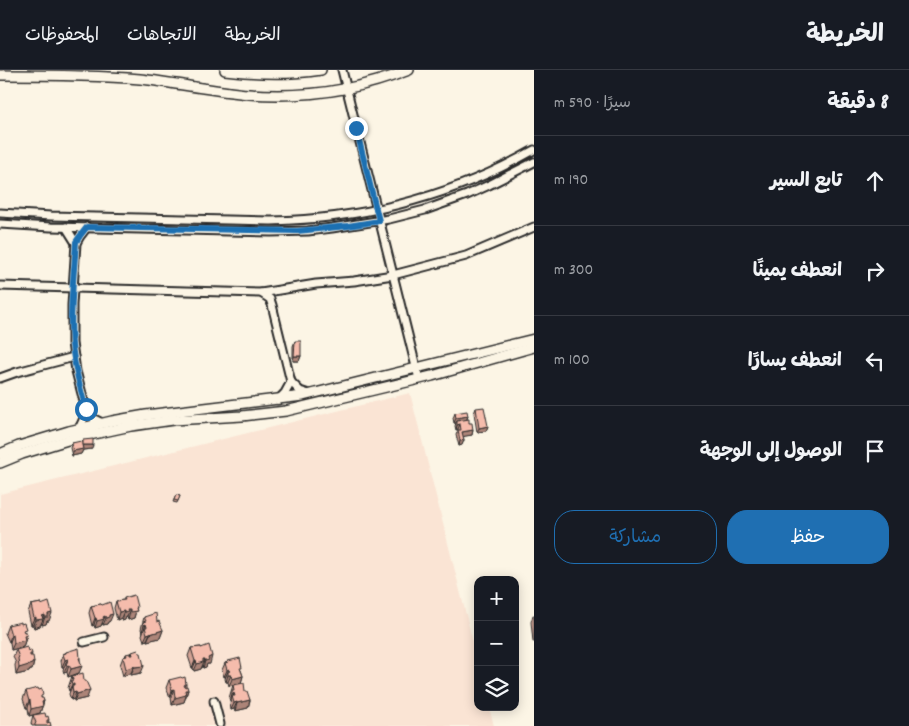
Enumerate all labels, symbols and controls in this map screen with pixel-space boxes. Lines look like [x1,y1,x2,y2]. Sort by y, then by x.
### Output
text: الخريطة [806,19,884,53]
text: المحفوظات [25,24,99,49]
text: الاتجاهات [127,24,197,49]
text: الخريطة [225,24,281,49]
text: 8 دقيقة [827,89,889,119]
text: سيرًا · 590 m [554,92,631,115]
route end [345,117,368,140]
icon: ahead [861,167,889,195]
text: 190 m [554,169,588,192]
text: تابع السير [770,169,842,196]
icon: right [861,257,889,285]
text: 300 m [554,259,593,282]
text: انعطف يمينًا [753,259,842,286]
icon: left [861,347,889,375]
text: 100 m [554,349,590,372]
text: انعطف يسارًا [748,349,842,376]
route start [75,398,98,421]
icon: arrive [861,437,889,465]
text: الوصول إلى الوجهة [700,439,842,466]
button: مشاركة [554,510,717,564]
button: حفظ [727,510,889,564]
map controls [474,576,519,711]
button: + [474,576,519,621]
button: − [474,621,519,666]
button: layers [474,666,519,711]

